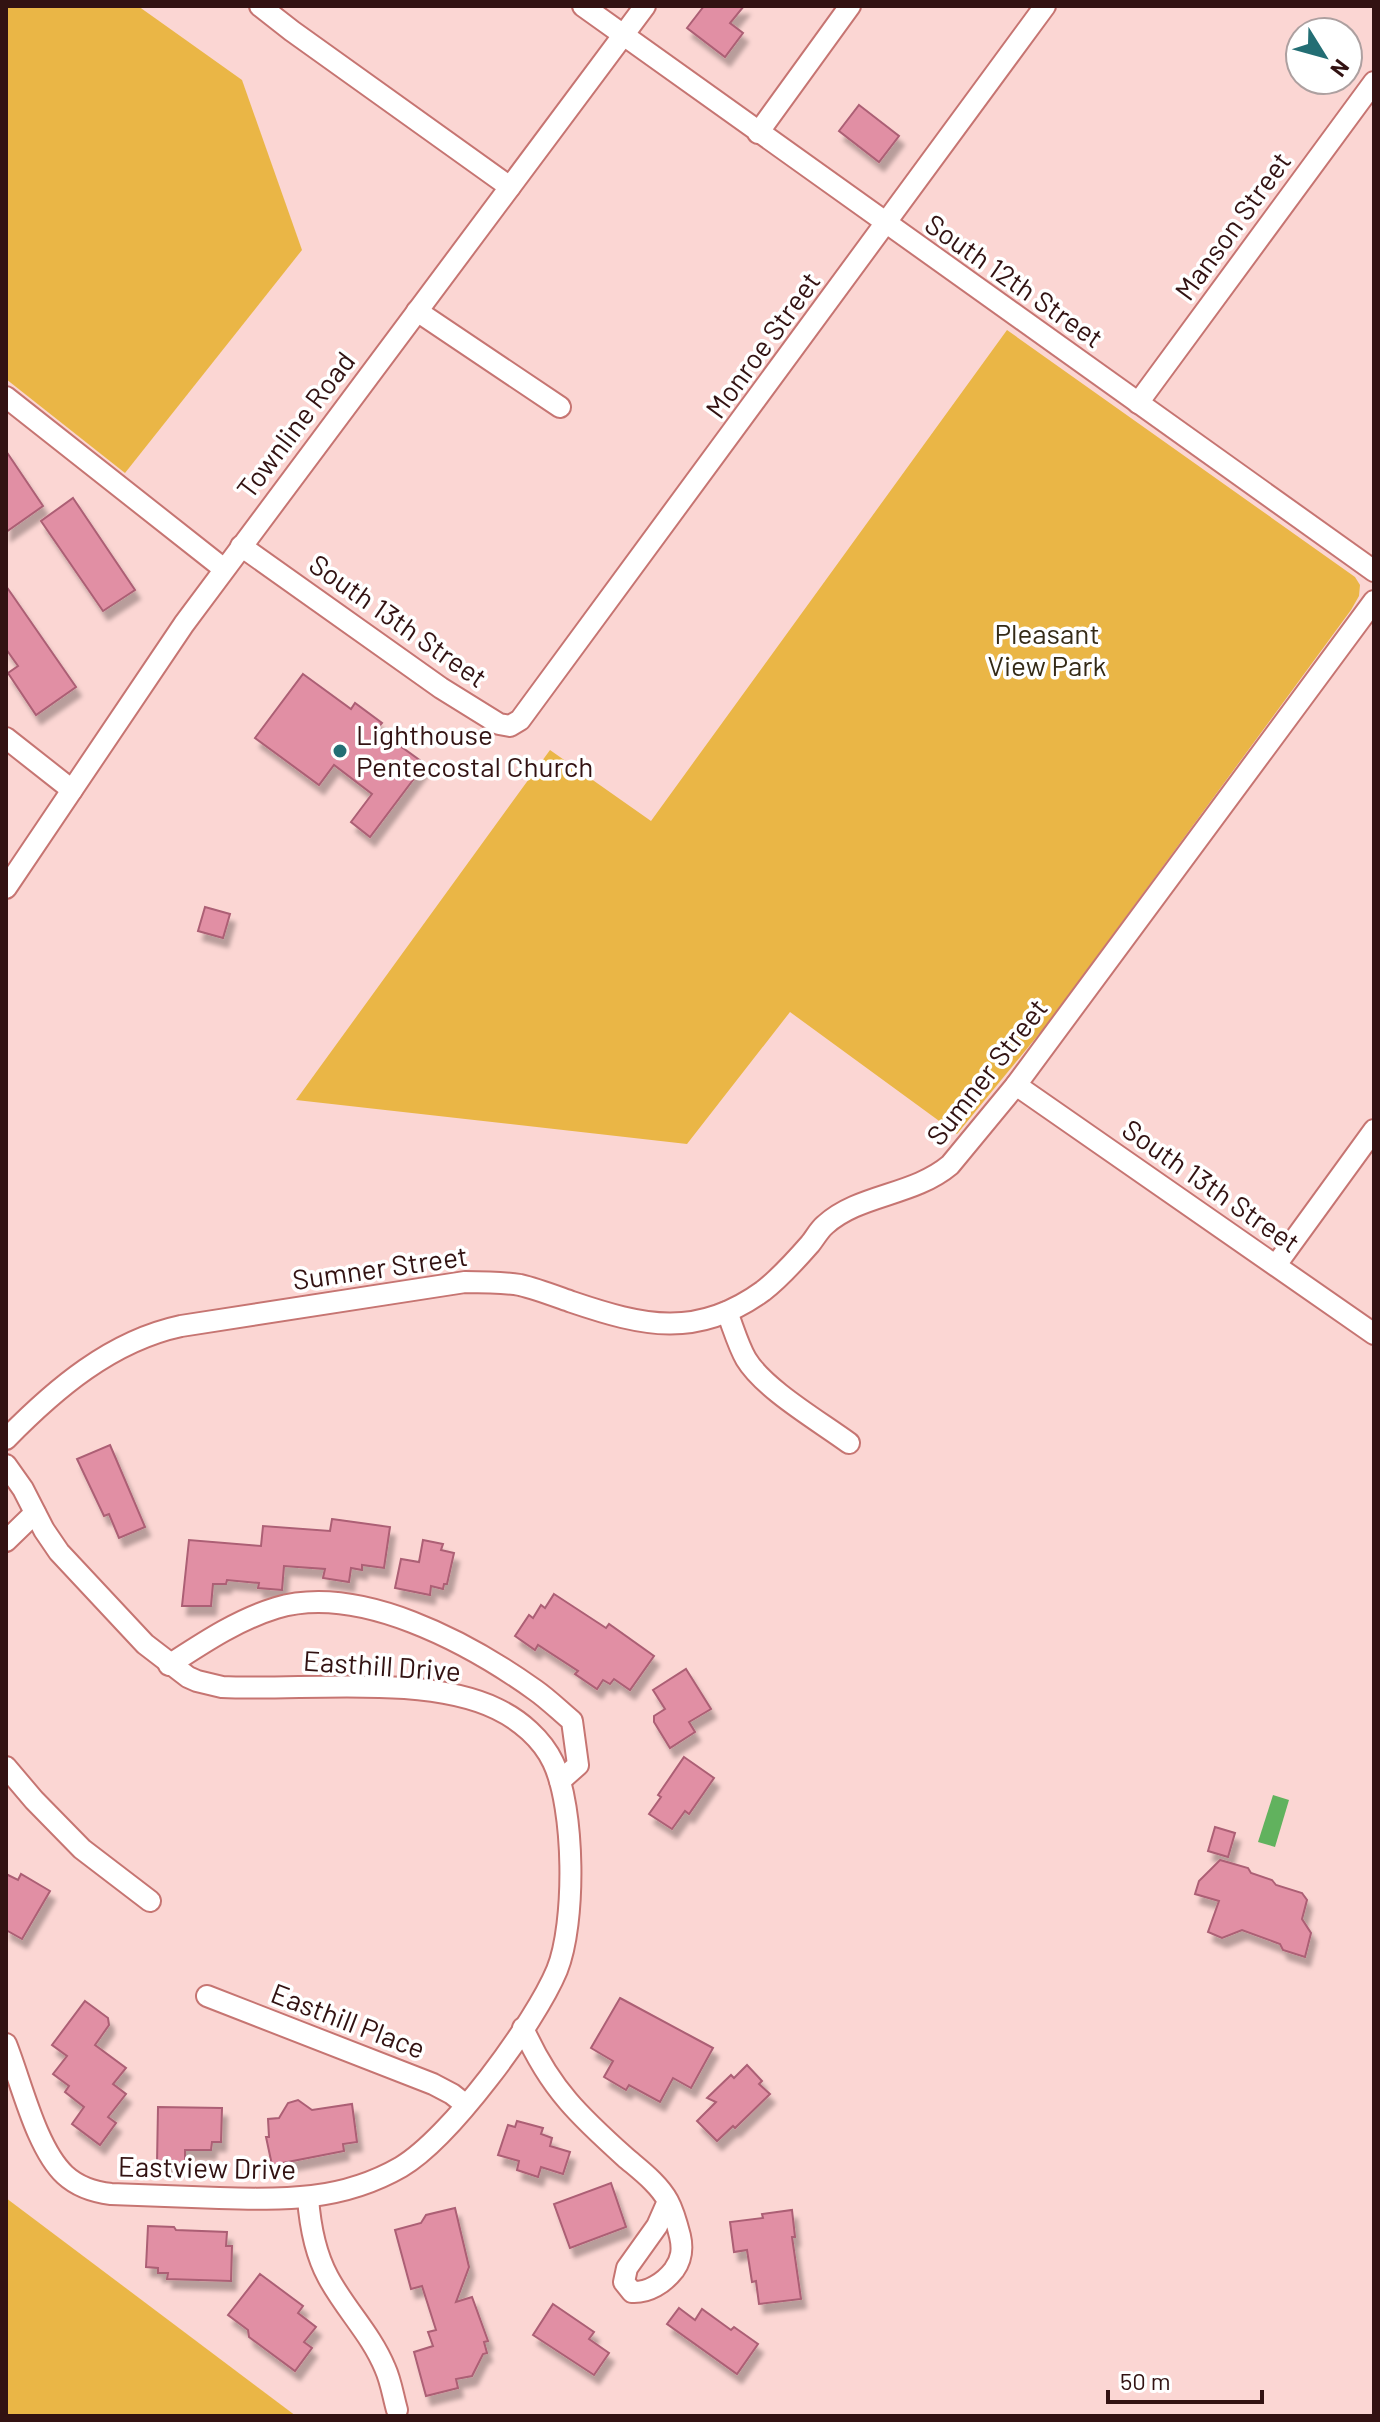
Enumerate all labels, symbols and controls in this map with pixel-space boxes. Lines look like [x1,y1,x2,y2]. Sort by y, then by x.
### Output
north arrow [1284,16,1364,96]
text: N [1326,55,1356,82]
street label: Manson Street [1167,145,1297,306]
street label: South 12th Street [919,206,1110,354]
street label: Monroe Street [698,265,827,424]
street label: Townline Road [229,344,361,504]
street label: South 13th Street [303,546,494,694]
park label: Pleasant View Park [987,616,1107,682]
place label: Lighthouse Pentecostal Church [356,717,593,783]
marker: Lighthouse Pentecostal Church [331,742,349,760]
street label: Sumner Street [918,991,1054,1151]
street label: South 13th Street [1116,1111,1307,1259]
street label: Sumner Street [290,1238,470,1296]
street label: Easthill Drive [302,1643,462,1687]
street label: Easthill Place [266,1975,430,2065]
street label: Eastview Drive [118,2148,296,2186]
scale bar [1108,2354,1262,2404]
text: 50 m [1120,2366,1171,2395]

